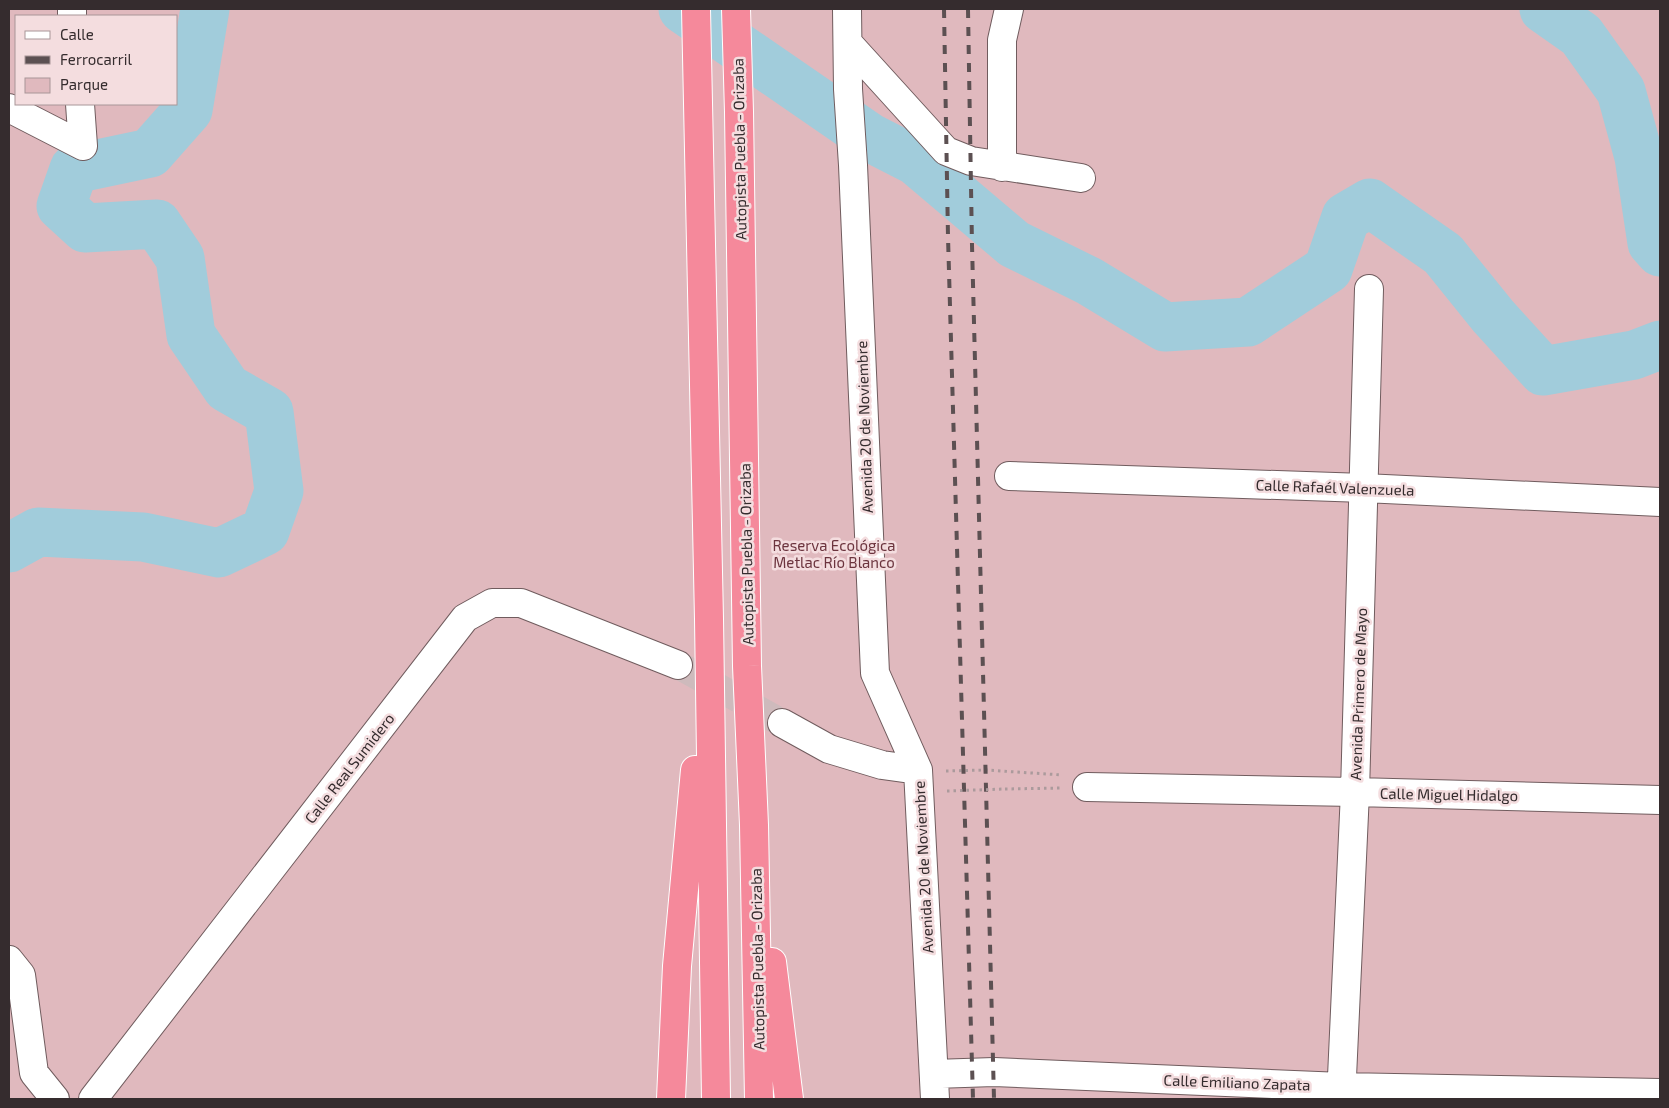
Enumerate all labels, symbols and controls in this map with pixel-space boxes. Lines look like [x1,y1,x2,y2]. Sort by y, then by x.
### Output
legend [15,15,178,105]
text: Calle [60,25,94,43]
text: Ferrocarril [60,50,133,68]
street label: Autopista Puebla - Orizaba [728,58,750,240]
text: Parque [60,75,108,93]
street label: Avenida 20 de Noviembre [852,340,876,514]
street label: Autopista Puebla - Orizaba [735,463,757,645]
street label: Calle Rafaél Valenzuela [1255,475,1415,499]
park label: Reserva Ecológica Metlac Río Blanco [772,536,896,571]
street label: Avenida Primero de Mayo [1346,607,1370,781]
street label: Calle Real Sumidero [300,709,398,827]
street label: Avenida 20 de Noviembre [909,780,937,954]
street label: Calle Miguel Hidalgo [1380,784,1518,804]
street label: Autopista Puebla - Orizaba [746,868,768,1050]
street label: Calle Emiliano Zapata [1163,1070,1311,1094]

